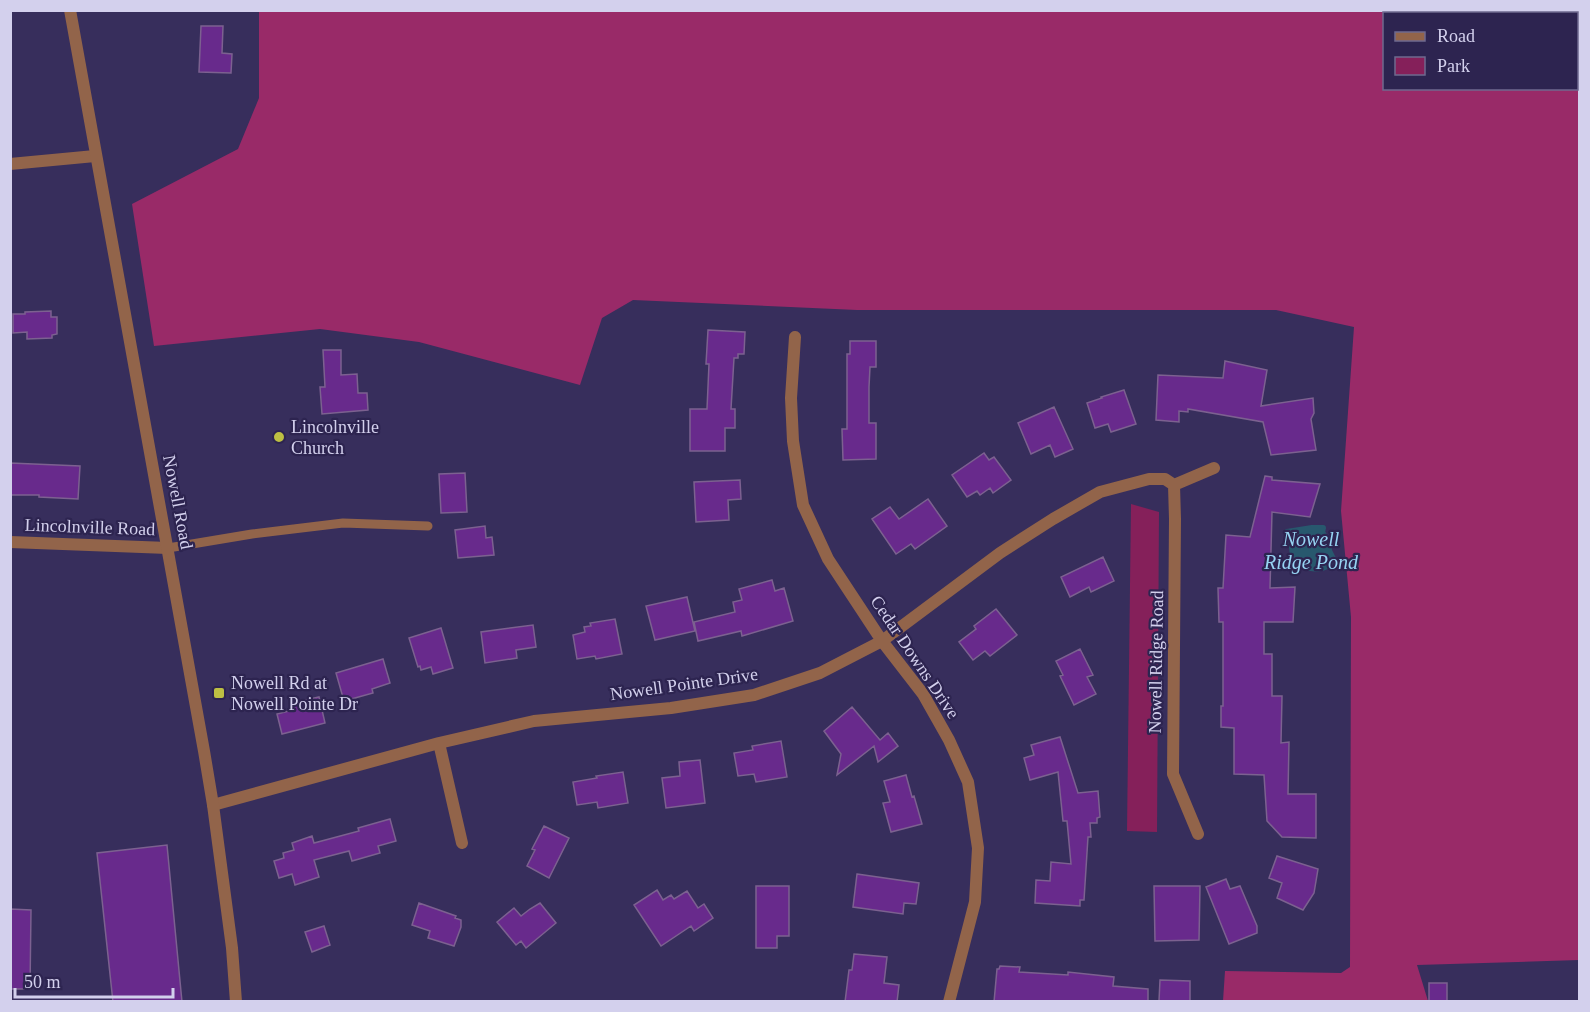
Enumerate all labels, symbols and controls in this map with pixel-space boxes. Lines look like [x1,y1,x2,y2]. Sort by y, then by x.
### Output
legend [1383,12,1578,90]
text: Road [1437,26,1475,46]
text: Park [1437,56,1470,76]
place label: Lincolnville Church [291,417,379,458]
marker: Lincolnville Church [272,430,286,444]
street label: Nowell Road [159,453,197,551]
street label: Lincolnville Road [24,515,156,539]
water label: Nowell Ridge Pond [1263,528,1359,574]
street label: Nowell Ridge Road [1145,590,1167,734]
street label: Cedar Downs Drive [866,592,964,722]
street label: Nowell Pointe Drive [609,664,759,704]
place label: Nowell Rd at Nowell Pointe Dr [231,673,358,714]
marker: Nowell Rd at Nowell Pointe Dr [212,686,226,700]
scale bar [15,961,172,999]
text: 50 m [24,972,61,992]

